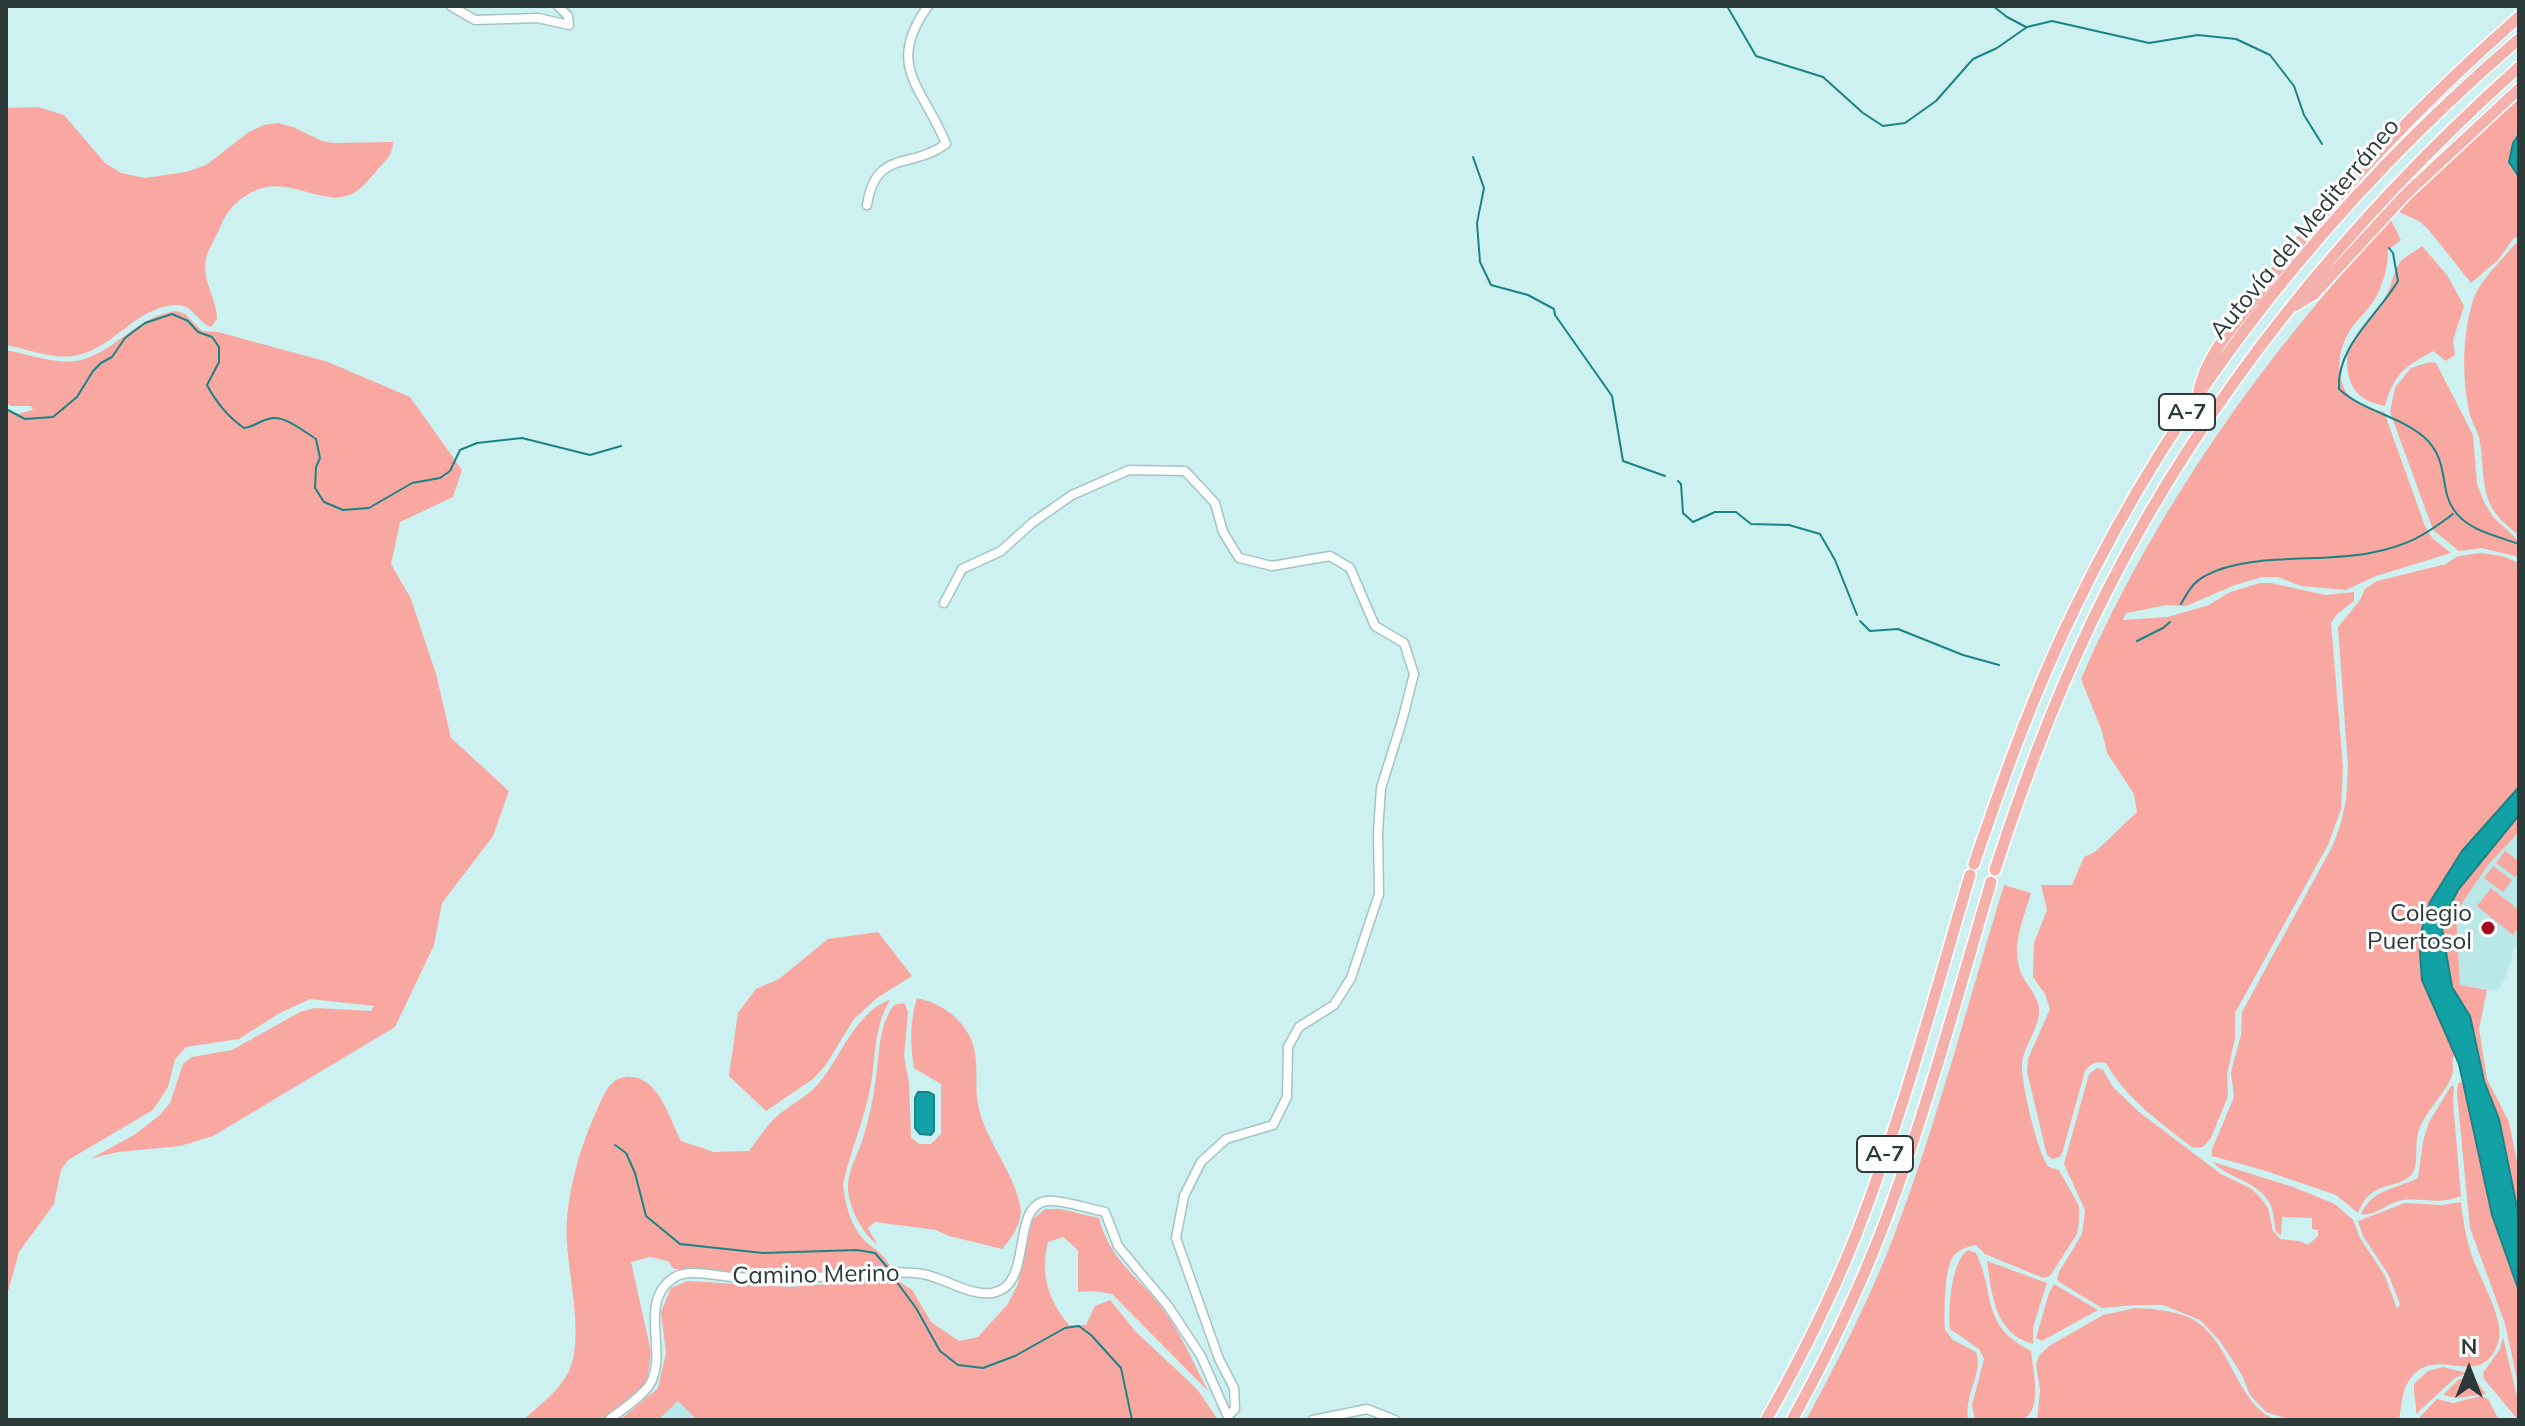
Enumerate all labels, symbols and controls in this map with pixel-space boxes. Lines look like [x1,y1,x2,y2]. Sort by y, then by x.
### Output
street label: Autovía del Mediterráneo [2204,113,2406,345]
road number: A-7 [2159,394,2215,430]
place label: Colegio Puertosol [2367,900,2472,956]
marker: Colegio Puertosol [2479,919,2497,937]
road number: A-7 [1857,1136,1913,1172]
street label: Camino Merino [732,1259,900,1291]
north arrow [2429,1330,2509,1410]
text: N [2461,1332,2477,1360]

